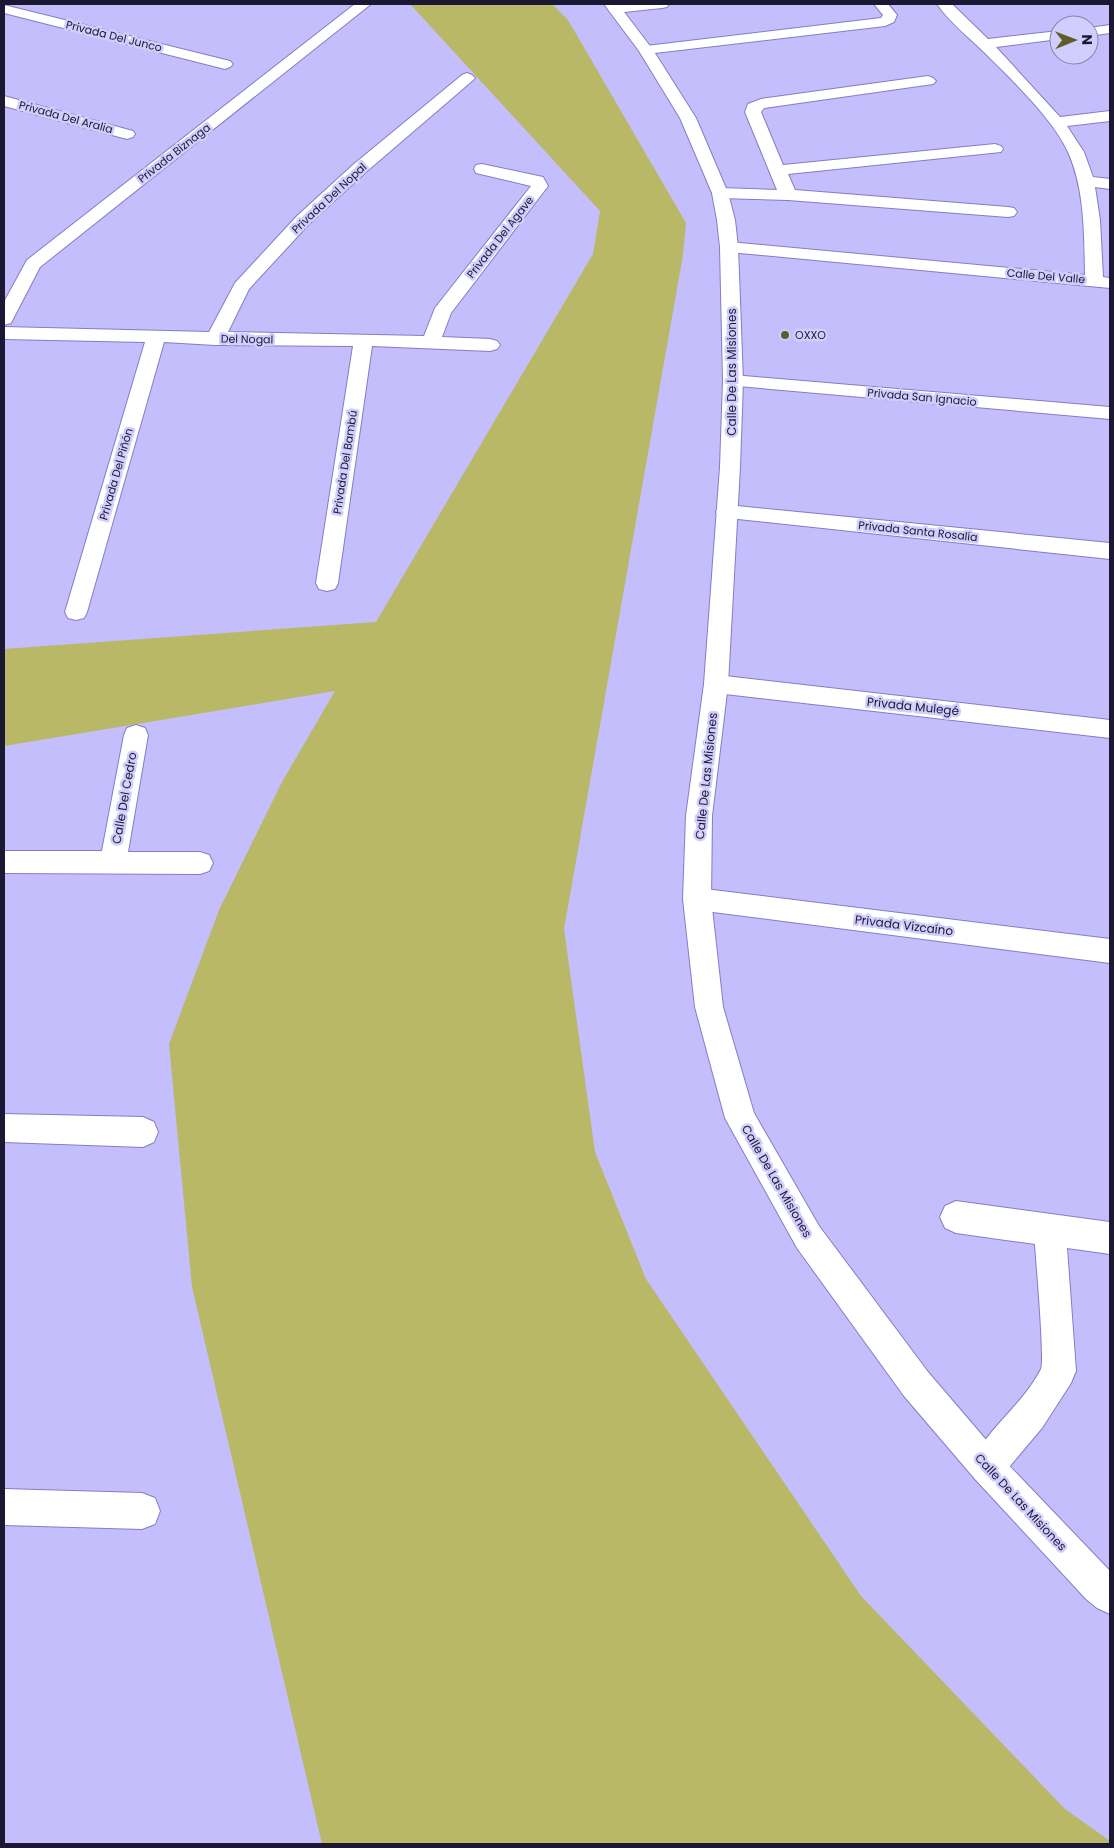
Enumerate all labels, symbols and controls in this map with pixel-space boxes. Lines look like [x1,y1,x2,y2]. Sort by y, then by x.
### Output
north arrow [1049,15,1099,65]
street label: Privada Del Junco [64,16,164,56]
text: N [1077,34,1097,45]
street label: Privada Del Aralia [17,97,115,137]
street label: Privada Biznaga [134,119,214,187]
street label: Privada Del Nopal [288,159,370,237]
street label: Privada Del Agave [463,192,537,281]
street label: Calle Del Valle [1006,265,1086,287]
street label: Calle De Las Misiones [723,308,740,436]
place label: OXXO [795,327,826,343]
marker: OXXO [779,329,791,341]
street label: Del Nogal [221,331,273,347]
street label: Privada San Ignacio [867,384,977,410]
street label: Privada Del Bambú [329,409,361,515]
street label: Privada Del Piñón [95,426,137,522]
street label: Privada Santa Rosalía [858,517,978,545]
street label: Privada Mulegé [866,693,960,719]
street label: Calle De Las Misiones [691,712,721,840]
street label: Calle Del Cedro [108,750,140,845]
street label: Privada Vizcaíno [854,911,954,940]
street label: Calle De Las Misiones [738,1122,816,1240]
street label: Calle De Las Misiones [971,1450,1071,1554]

